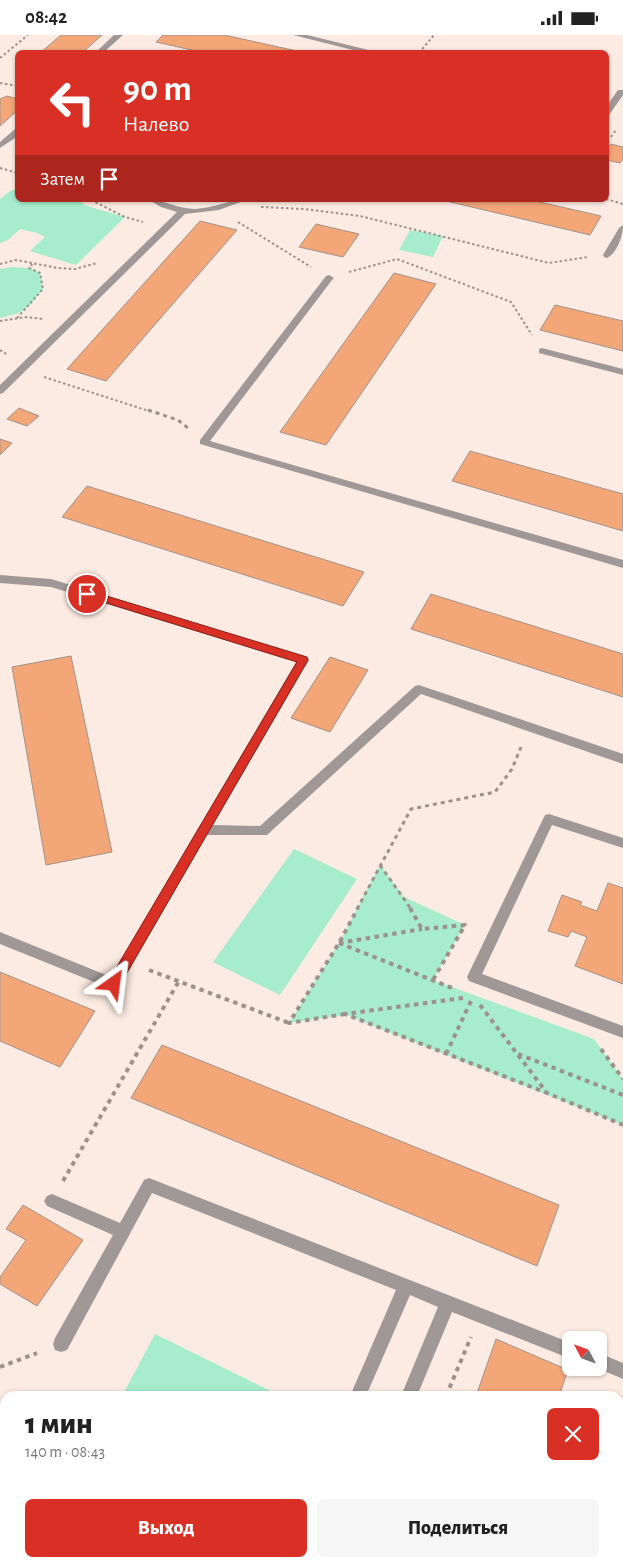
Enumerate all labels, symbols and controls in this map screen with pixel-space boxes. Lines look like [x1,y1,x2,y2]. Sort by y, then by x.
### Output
text: 08:42 [25,8,67,27]
icon: left [40,70,105,135]
text: 90 m [123,72,192,107]
text: Налево [123,113,189,135]
icon: arrive [95,165,123,193]
text: Затем [40,170,85,189]
pin [66,573,108,615]
icon: arrive [73,580,101,608]
position arrow [87,957,139,1009]
north arrow [562,1331,608,1376]
map controls [562,1331,607,1376]
button: close [547,1408,599,1460]
text: 1 мин [25,1409,93,1439]
text: 140 m · 08:43 [25,1444,105,1460]
button: Выход [25,1499,307,1557]
button: Поделиться [317,1499,599,1557]

